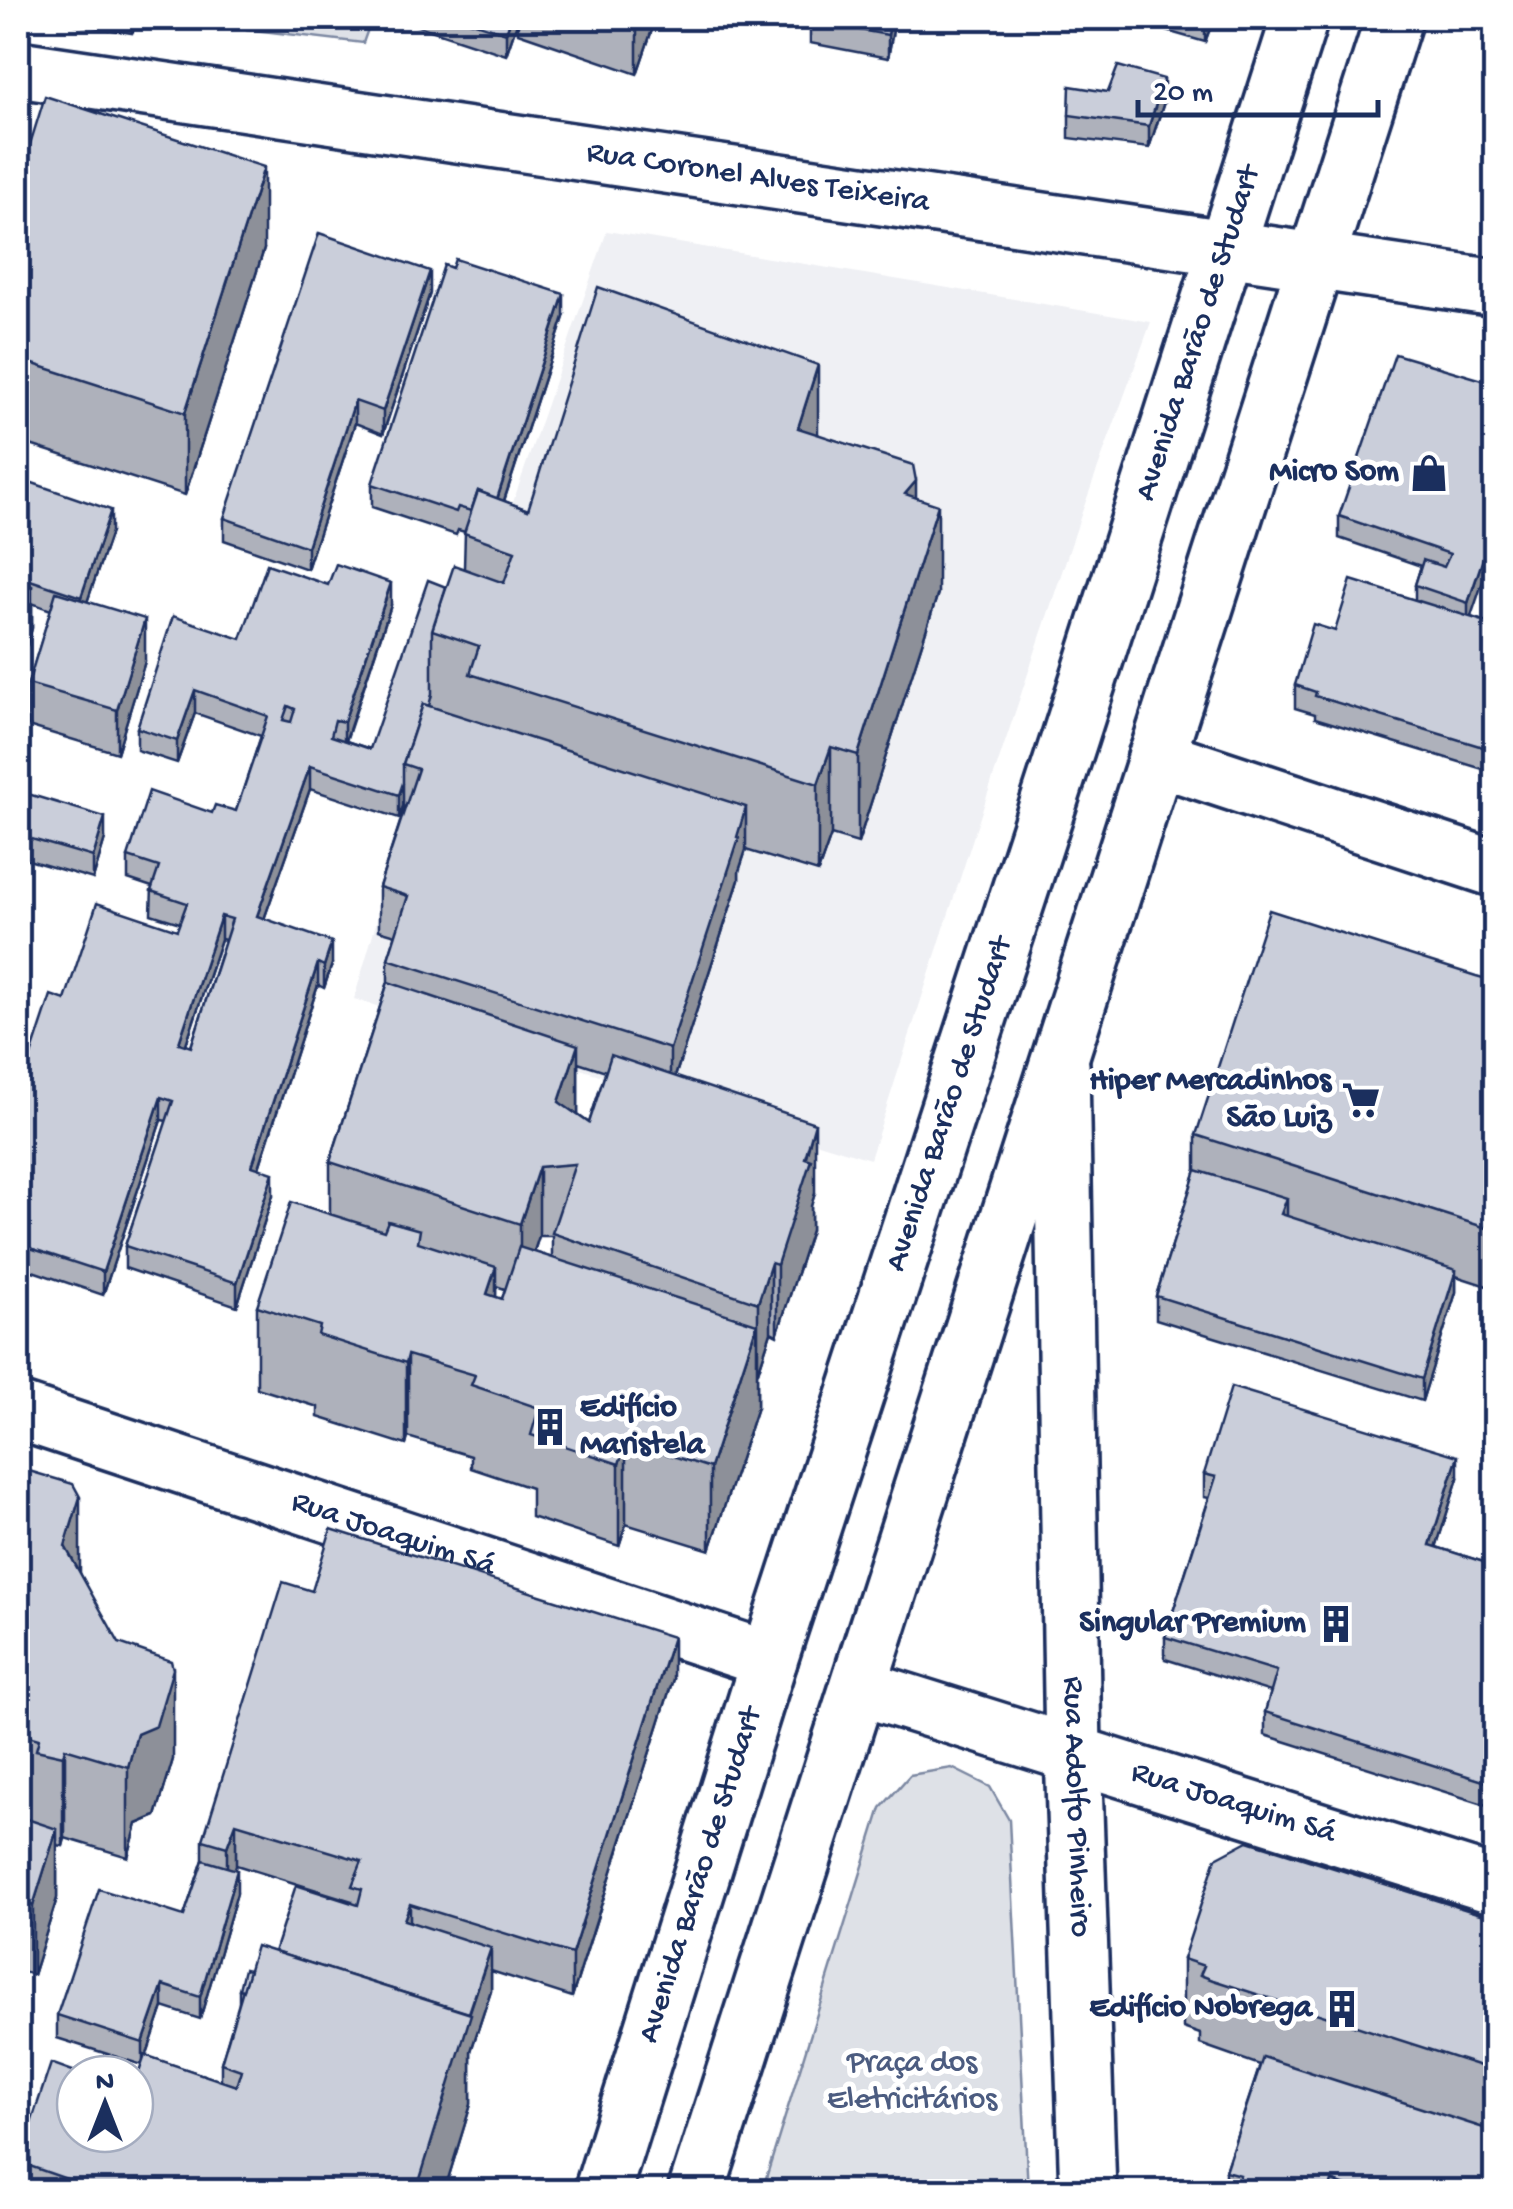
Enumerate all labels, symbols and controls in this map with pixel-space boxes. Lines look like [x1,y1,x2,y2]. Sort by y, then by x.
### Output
scale bar [1138,55,1378,117]
text: 20 m [1153,77,1213,112]
street label: Rua Coronel Alves Teixeira [584,134,933,223]
street label: Avenida Barão de Studart [1128,158,1271,506]
shop icon: Micro Som [1408,452,1450,494]
place label: Micro Som [1269,454,1399,492]
street label: Avenida Barão de Studart [878,929,1023,1277]
place label: Hiper Mercadinhos São Luiz [1089,1063,1333,1138]
supermarket icon: Hiper Mercadinhos São Luiz [1340,1079,1382,1121]
place label: Edifício Maristela [580,1390,707,1465]
building icon: Edifício Maristela [529,1406,571,1448]
street label: Rua Joaquim Sá [286,1484,501,1587]
building icon: Singular Premium [1315,1603,1357,1645]
place label: Singular Premium [1079,1605,1306,1643]
street label: Rua Adolfo Pinheiro [1053,1676,1098,1938]
street label: Avenida Barão de Studart [631,1700,773,2048]
street label: Rua Joaquim Sá [1126,1754,1341,1854]
building icon: Edifício Nobrega [1321,1988,1363,2030]
place label: Edifício Nobrega [1089,1990,1314,2028]
park label: Praça dos Eletricitários [827,2045,998,2120]
north arrow [55,2054,155,2154]
text: N [96,2067,114,2100]

